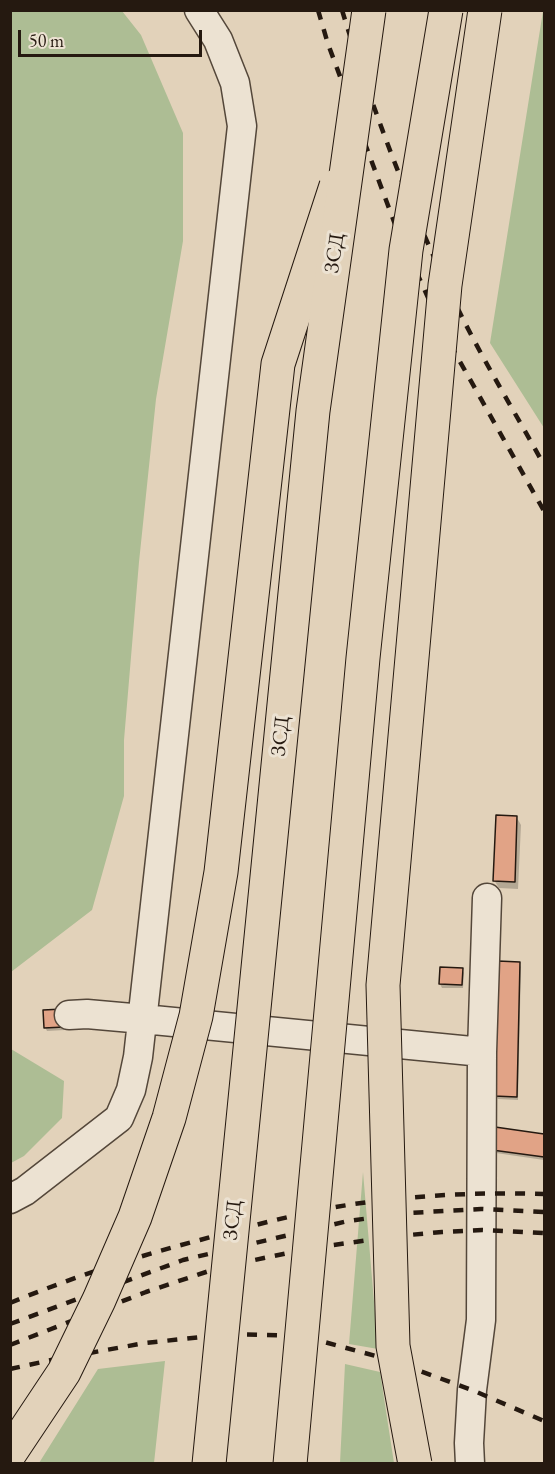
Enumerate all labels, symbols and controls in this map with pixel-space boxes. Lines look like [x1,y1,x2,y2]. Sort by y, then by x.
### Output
scale bar [21,18,206,56]
text: 50 m [29,29,64,52]
street label: ЗСД [320,231,350,275]
street label: ЗСД [266,715,296,757]
street label: ЗСД [218,1199,248,1241]

